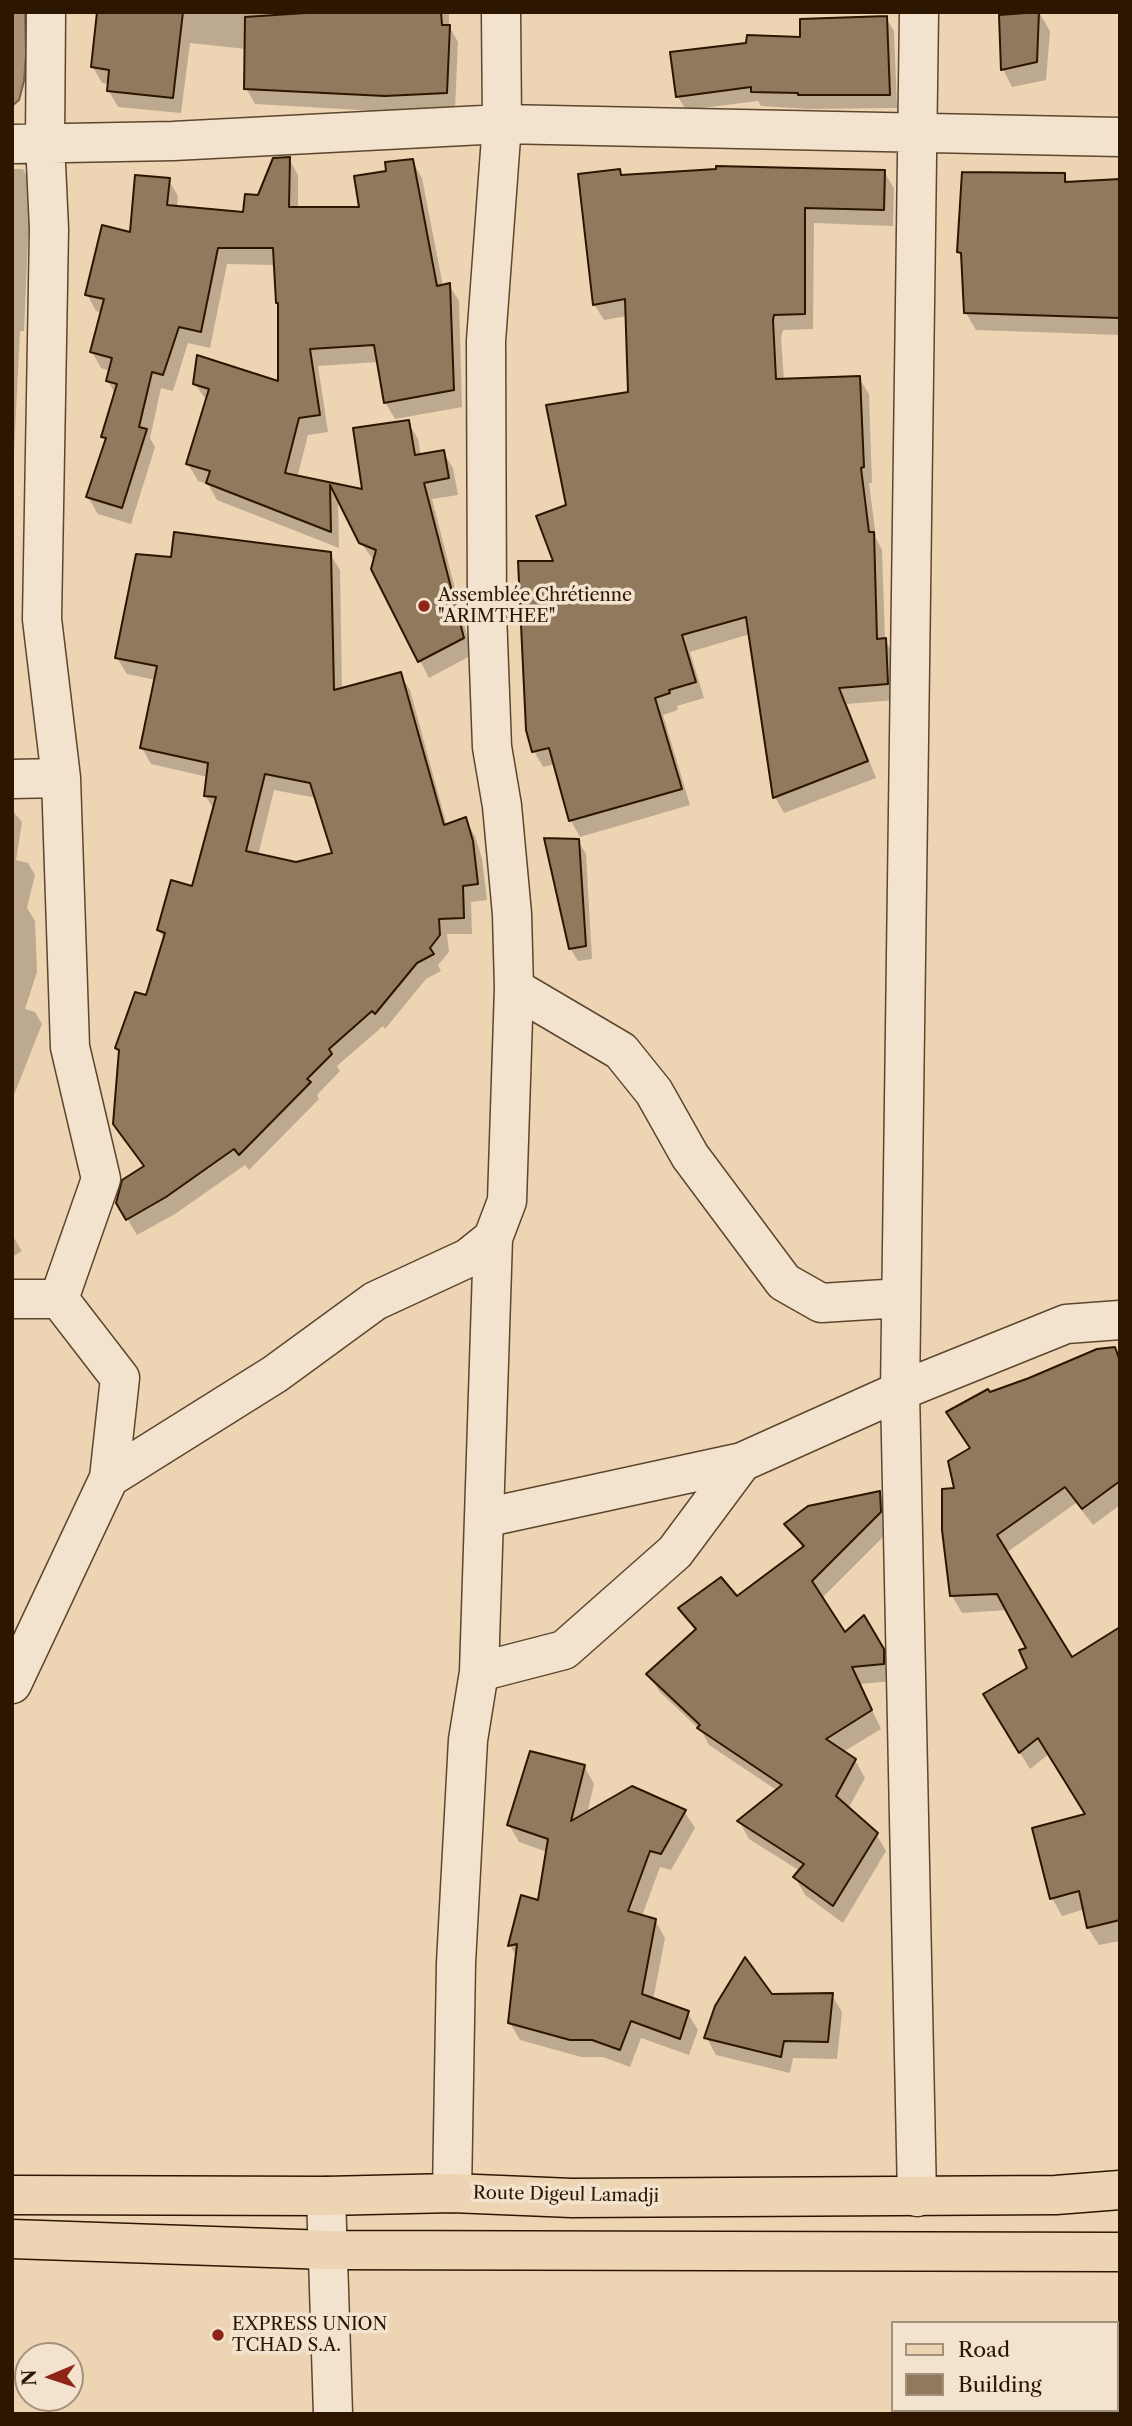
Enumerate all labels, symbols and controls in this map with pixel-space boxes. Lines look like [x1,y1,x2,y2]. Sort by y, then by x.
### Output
place label: Assemblée Chrétienne "ARIMTHEE" [438,585,632,628]
marker: Assemblée Chrétienne "ARIMTHEE" [416,598,432,614]
street label: Route Digeul Lamadji [473,2183,659,2207]
place label: EXPRESS UNION TCHAD S.A. [232,2314,387,2356]
legend [890,2321,1118,2412]
marker: EXPRESS UNION TCHAD S.A. [210,2327,226,2343]
text: Road [958,2337,1010,2362]
north arrow [14,2342,84,2412]
text: N [18,2369,41,2386]
text: Building [958,2372,1042,2397]

